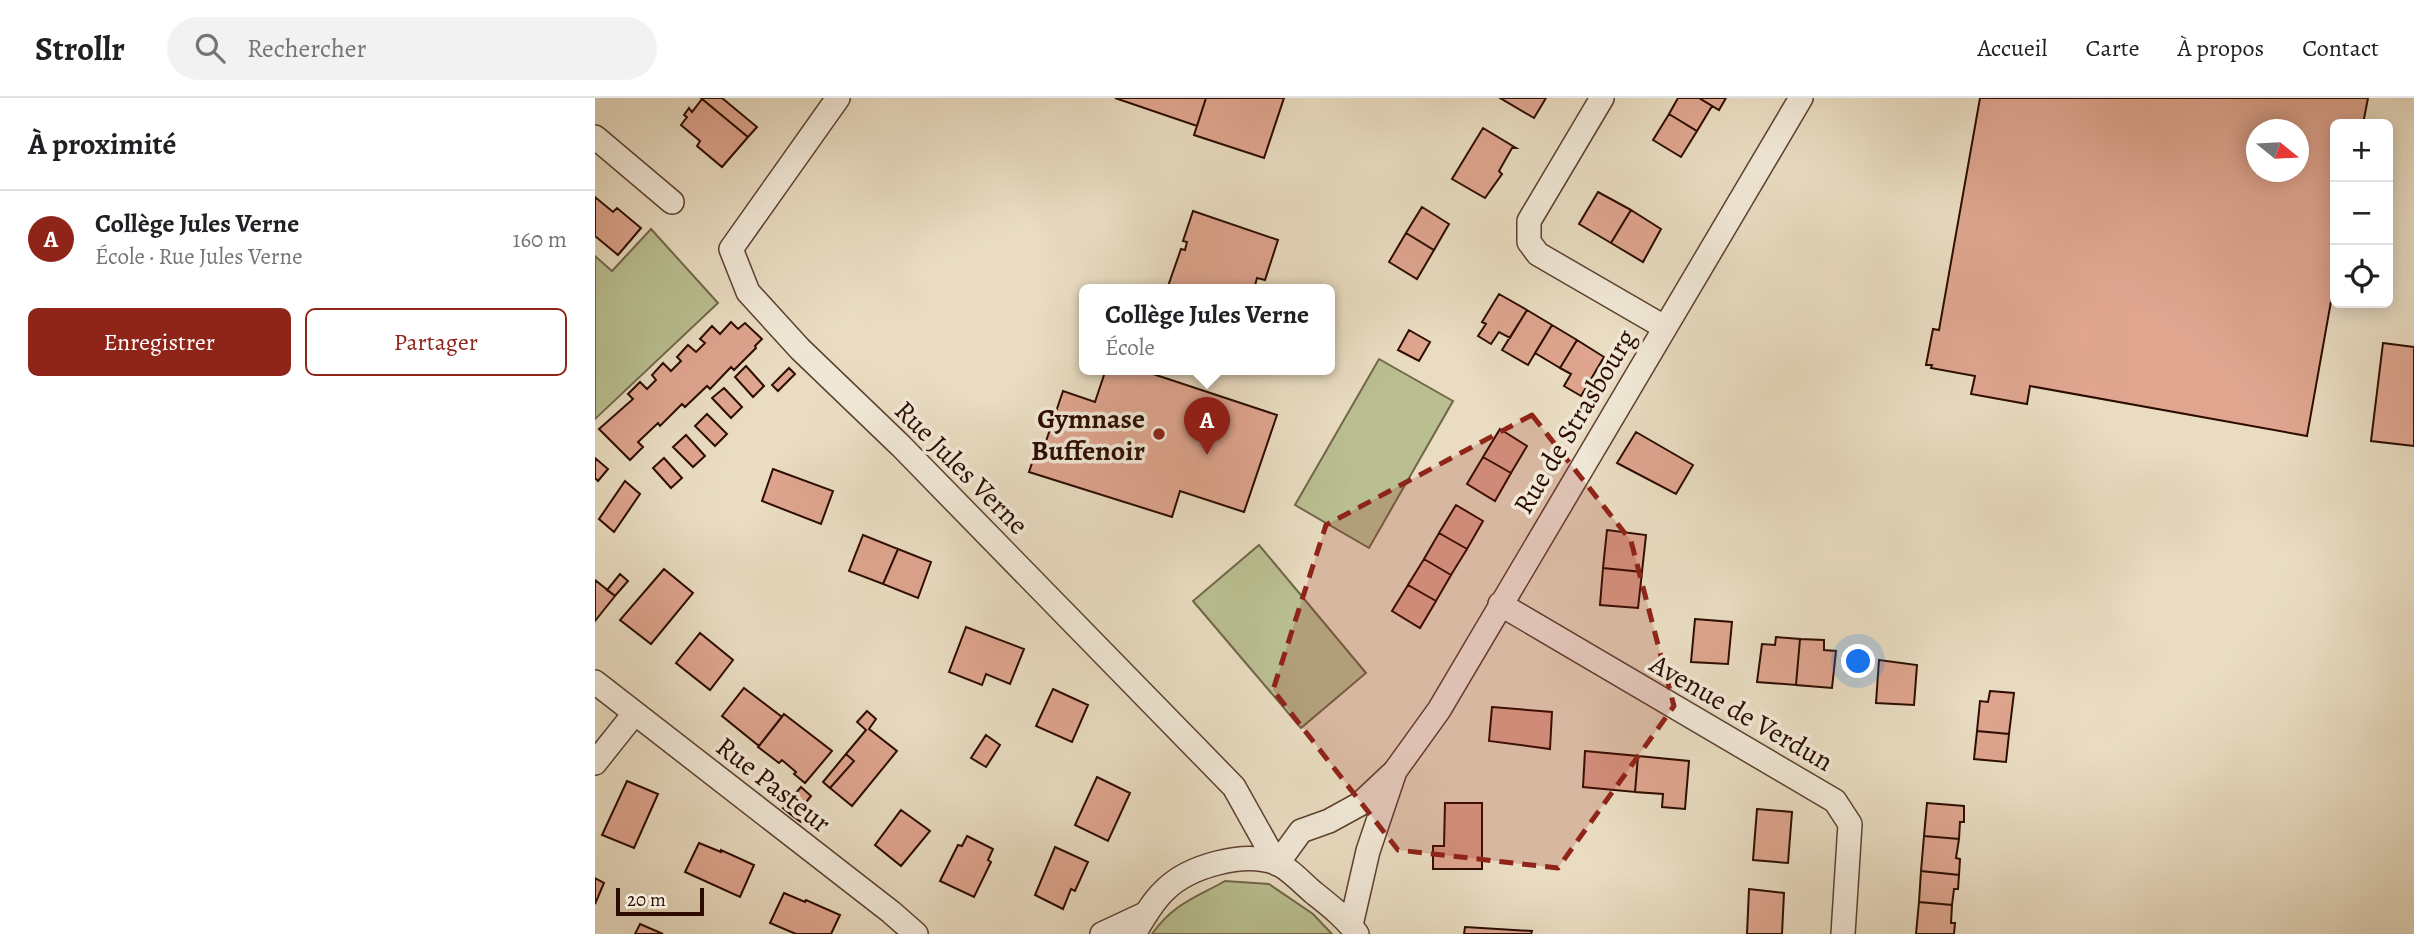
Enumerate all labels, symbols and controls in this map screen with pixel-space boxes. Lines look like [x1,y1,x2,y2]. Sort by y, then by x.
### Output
search box [167,17,657,80]
text: Strollr [35,26,125,71]
icon: search [191,29,229,67]
text: Rechercher [247,31,366,66]
text: Accueil [1977,32,2047,64]
text: Carte [2085,32,2140,64]
text: À propos [2178,32,2264,64]
text: Contact [2302,32,2379,64]
north arrow [2246,119,2309,182]
map controls [2330,119,2393,308]
button: + [2330,119,2393,182]
text: À proximité [28,124,176,164]
button: − [2330,182,2393,245]
text: Collège Jules Verne [95,206,299,241]
text: A [44,224,58,255]
text: 160 m [513,224,567,255]
text: École · Rue Jules Verne [95,241,302,272]
button: locate [2330,245,2393,308]
popup [1079,284,1335,375]
text: Collège Jules Verne [1105,297,1309,332]
button: Enregistrer [28,308,291,376]
button: Partager [305,308,567,376]
street label: Rue de Strasbourg [1505,322,1645,521]
text: École [1105,332,1155,363]
street label: Rue Jules Verne [886,392,1037,543]
pin: A [1184,397,1230,455]
place label: Gymnase Buffenoir [1031,400,1145,470]
marker: Gymnase Buffenoir [1151,426,1167,442]
your location [1841,644,1875,678]
street label: Avenue de Verdun [1642,645,1840,781]
street label: Rue Pasteur [708,728,839,842]
scale bar [616,885,703,917]
text: 20 m [627,887,666,913]

